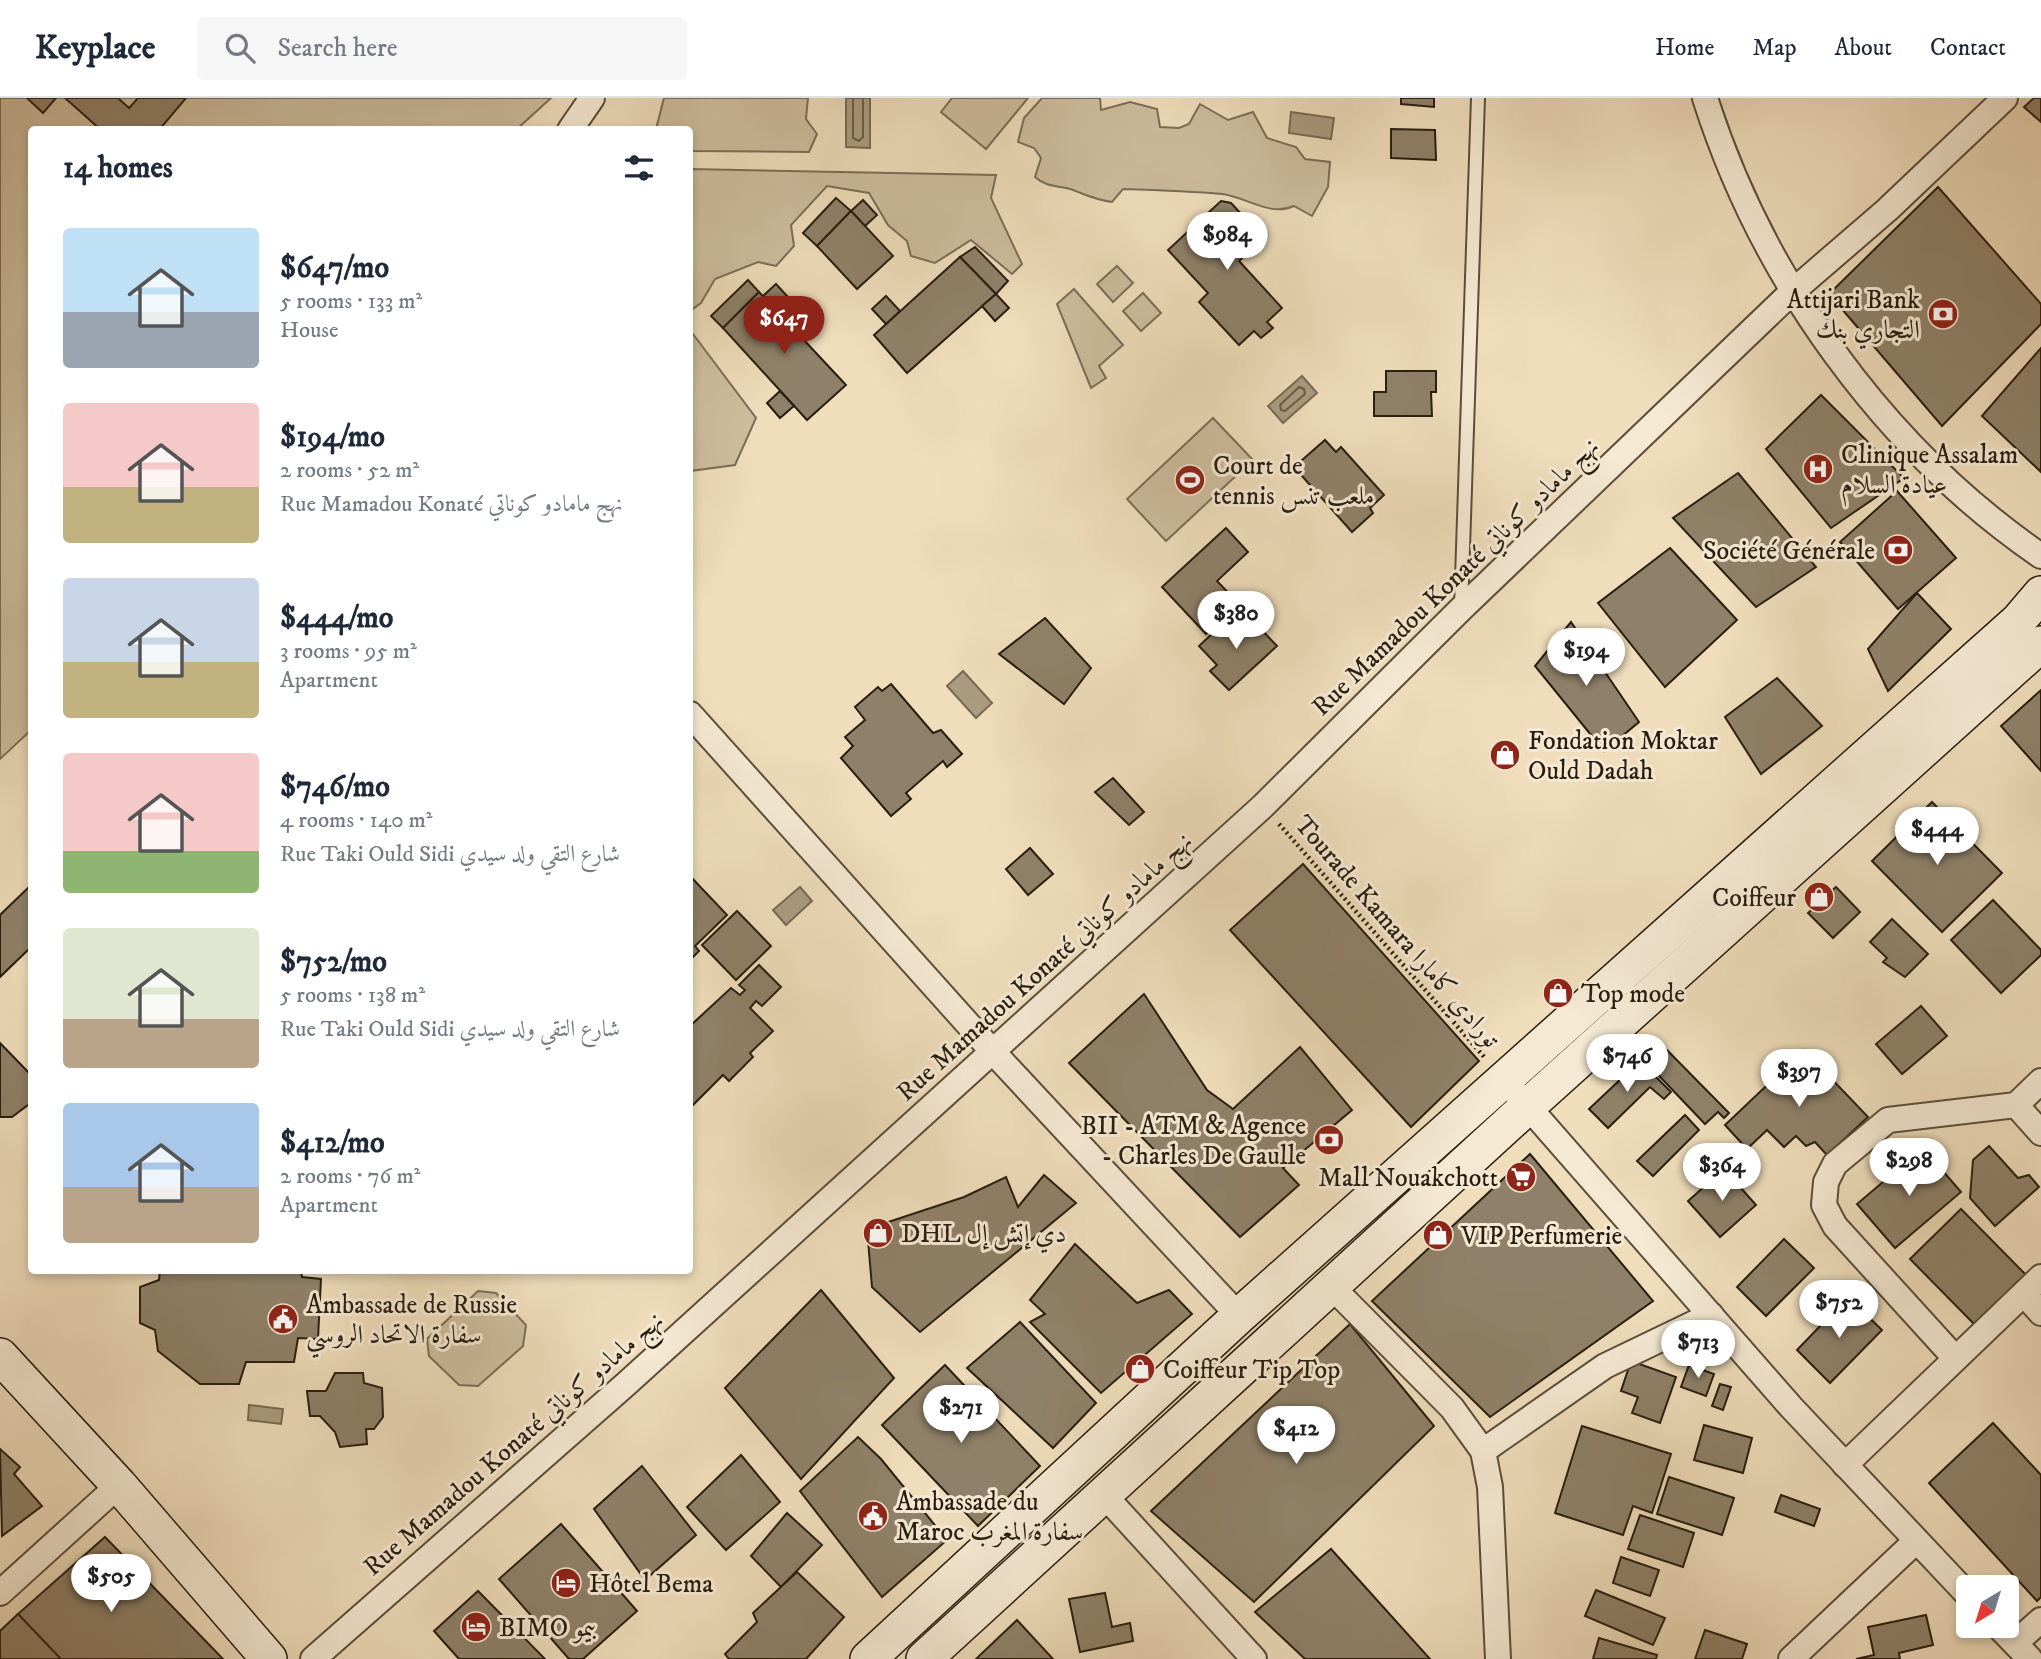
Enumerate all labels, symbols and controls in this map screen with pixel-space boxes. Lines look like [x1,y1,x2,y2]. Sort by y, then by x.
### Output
search box [197,17,687,80]
text: Keyplace [35,28,155,69]
icon: search [221,29,259,67]
text: Search here [277,32,398,65]
text: Home [1655,33,1714,63]
text: Map [1752,33,1797,63]
text: About [1835,33,1892,63]
text: Contact [1930,33,2006,63]
icon: filters [620,149,658,187]
text: 14 homes [63,150,173,187]
pin: $984 [1186,212,1268,272]
text: $984 [1203,220,1251,249]
text: $647/mo [280,250,389,287]
icon: home [119,256,203,340]
place label: Attijari Bank التجاري بنك [1787,284,1920,350]
text: 5 rooms · 133 m² [280,287,422,316]
pin: $647 [743,296,825,356]
bank icon: Attijari Bank التجاري بنك [1926,297,1960,331]
text: $647 [759,304,809,333]
text: House [280,316,338,345]
text: $194/mo [280,419,385,456]
icon: home [119,431,203,515]
street label: Rue Mamadou Konaté نهج مامادو كوناتي [1305,431,1611,728]
place label: Clinique Assalam عيادة السلام [1841,439,2018,507]
place label: Court de tennis ملعب تنس [1213,450,1374,513]
hospital icon: Clinique Assalam عيادة السلام [1801,452,1835,486]
text: 2 rooms · 52 m² [280,456,419,485]
sports icon: Court de tennis ملعب تنس [1173,463,1207,497]
text: Rue Mamadou Konaté نهج مامادو كوناتي [280,490,622,519]
bank icon: Société Générale [1881,533,1915,567]
place label: Société Générale [1703,535,1875,568]
pin: $380 [1195,592,1277,651]
text: $380 [1213,599,1259,628]
text: $444/mo [280,600,393,637]
icon: home [119,606,203,690]
pin: $194 [1545,628,1627,688]
text: $194 [1563,636,1609,665]
text: 3 rooms · 95 m² [280,637,417,666]
text: Apartment [280,666,378,695]
place label: Fondation Moktar Ould Dadah [1528,725,1718,788]
shop icon: Fondation Moktar Ould Dadah [1488,738,1522,772]
text: $746/mo [280,769,390,806]
icon: home [119,781,203,865]
text: 4 rooms · 140 m² [280,806,433,835]
pin: $444 [1896,808,1978,867]
street label: Tourade Kamara تورادي كامارا [1285,809,1508,1058]
text: $444 [1911,815,1963,844]
street label: Rue Mamadou Konaté نهج مامادو كوناتي [890,825,1204,1113]
text: Rue Taki Ould Sidi شارع التقي ولد سيدي [280,840,620,869]
shop icon: Coiffeur [1802,880,1836,914]
place label: Coiffeur [1712,882,1796,915]
text: $752/mo [280,944,387,981]
icon: home [119,956,203,1040]
shop icon: Top mode [1541,976,1575,1010]
place label: Top mode [1581,978,1685,1011]
text: 5 rooms · 138 m² [280,981,425,1010]
text: Rue Taki Ould Sidi شارع التقي ولد سيدي [280,1015,620,1044]
pin: $746 [1586,1034,1668,1094]
text: $746 [1602,1042,1652,1071]
pin: $397 [1758,1049,1840,1109]
text: $397 [1777,1057,1821,1086]
place label: BII - ATM & Agence - Charles De Gaulle [1080,1110,1306,1173]
bank icon: BII - ATM & Agence - Charles De Gaulle [1312,1123,1346,1157]
text: $412/mo [280,1125,385,1162]
icon: home [119,1131,203,1215]
pin: $298 [1868,1138,1950,1198]
pin: $364 [1681,1144,1763,1203]
text: $298 [1886,1146,1932,1175]
text: $364 [1699,1151,1745,1180]
supermarket icon: Mall Nouakchott [1504,1160,1538,1194]
text: 2 rooms · 76 m² [280,1162,420,1191]
place label: Mall Nouakchott [1318,1162,1498,1195]
text: Apartment [280,1191,378,1220]
shop icon: DHL دي إتش إل [861,1216,895,1250]
place label: DHL دي إتش إل [901,1218,1067,1254]
shop icon: VIP Perfumerie [1421,1218,1455,1252]
place label: VIP Perfumerie [1460,1220,1622,1253]
pin: $752 [1798,1280,1880,1340]
text: $752 [1815,1288,1863,1317]
place label: Ambassade de Russie سفارة الاتحاد الروسي [306,1289,517,1358]
public building icon: Ambassade de Russie سفارة الاتحاد الروسي [266,1302,300,1336]
street label: Rue Mamadou Konaté نهج مامادو كوناتي [357,1305,675,1588]
pin: $713 [1657,1320,1739,1380]
text: $713 [1677,1328,1719,1357]
shop icon: Coiffeur Tip Top [1123,1352,1157,1386]
place label: Coiffeur Tip Top [1163,1354,1340,1387]
pin: $271 [920,1386,1002,1445]
text: $271 [939,1393,983,1422]
pin: $412 [1255,1406,1337,1466]
text: $412 [1273,1414,1319,1443]
place label: Ambassade du Maroc سفارة المغرب [896,1486,1083,1549]
public building icon: Ambassade du Maroc سفارة المغرب [856,1499,890,1533]
pin: $505 [70,1554,152,1614]
text: $505 [87,1562,135,1591]
hotel icon: Hôtel Bema [549,1566,583,1600]
place label: Hôtel Bema [589,1568,713,1601]
north arrow [1956,1575,2020,1638]
map controls [1956,1575,2019,1638]
hotel icon: BIMO بيمو [459,1610,493,1644]
place label: BIMO بيمو [499,1612,596,1645]

